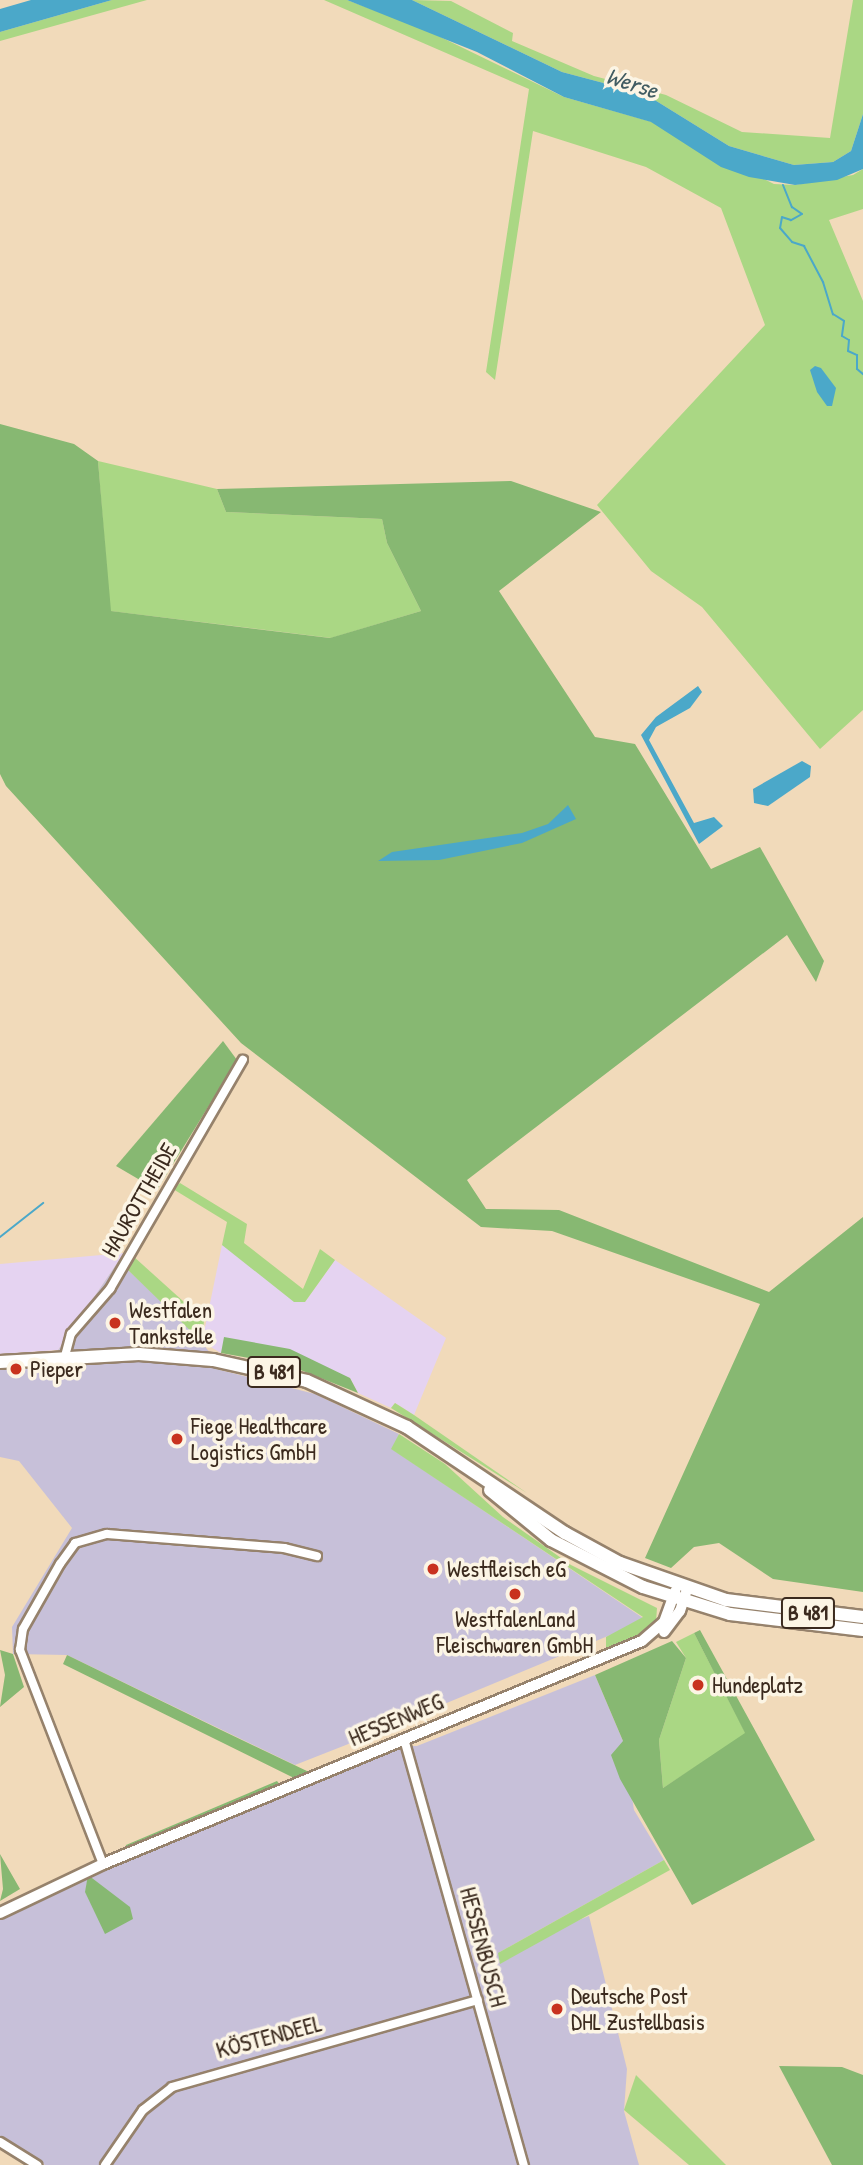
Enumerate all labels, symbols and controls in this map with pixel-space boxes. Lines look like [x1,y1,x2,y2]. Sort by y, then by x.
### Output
water label: Werse [603,61,661,105]
street label: HAUROTTHEIDE [95,1138,183,1262]
place label: Westfalen Tankstelle [129,1296,214,1350]
marker: Westfalen Tankstelle [107,1315,123,1331]
road number: B 481 [246,1354,302,1390]
place label: Pieper [30,1355,83,1383]
marker: Pieper [8,1361,24,1377]
place label: Fiege Healthcare Logistics GmbH [191,1412,327,1466]
marker: Fiege Healthcare Logistics GmbH [169,1431,185,1447]
place label: Westfleisch eG [447,1555,566,1583]
marker: Westfleisch eG [425,1561,441,1577]
marker: WestfalenLand Fleischwaren GmbH [507,1586,523,1602]
road number: B 481 [780,1596,836,1630]
place label: WestfalenLand Fleischwaren GmbH [437,1605,593,1659]
place label: Hundeplatz [712,1671,803,1699]
marker: Hundeplatz [690,1677,706,1693]
street label: HESSENWEG [345,1688,447,1752]
street label: HESSENBUSCH [454,1884,512,2010]
place label: Deutsche Post DHL Zustellbasis [571,1982,705,2036]
marker: Deutsche Post DHL Zustellbasis [549,2001,565,2017]
street label: KÖSTENDEEL [213,2010,325,2064]

